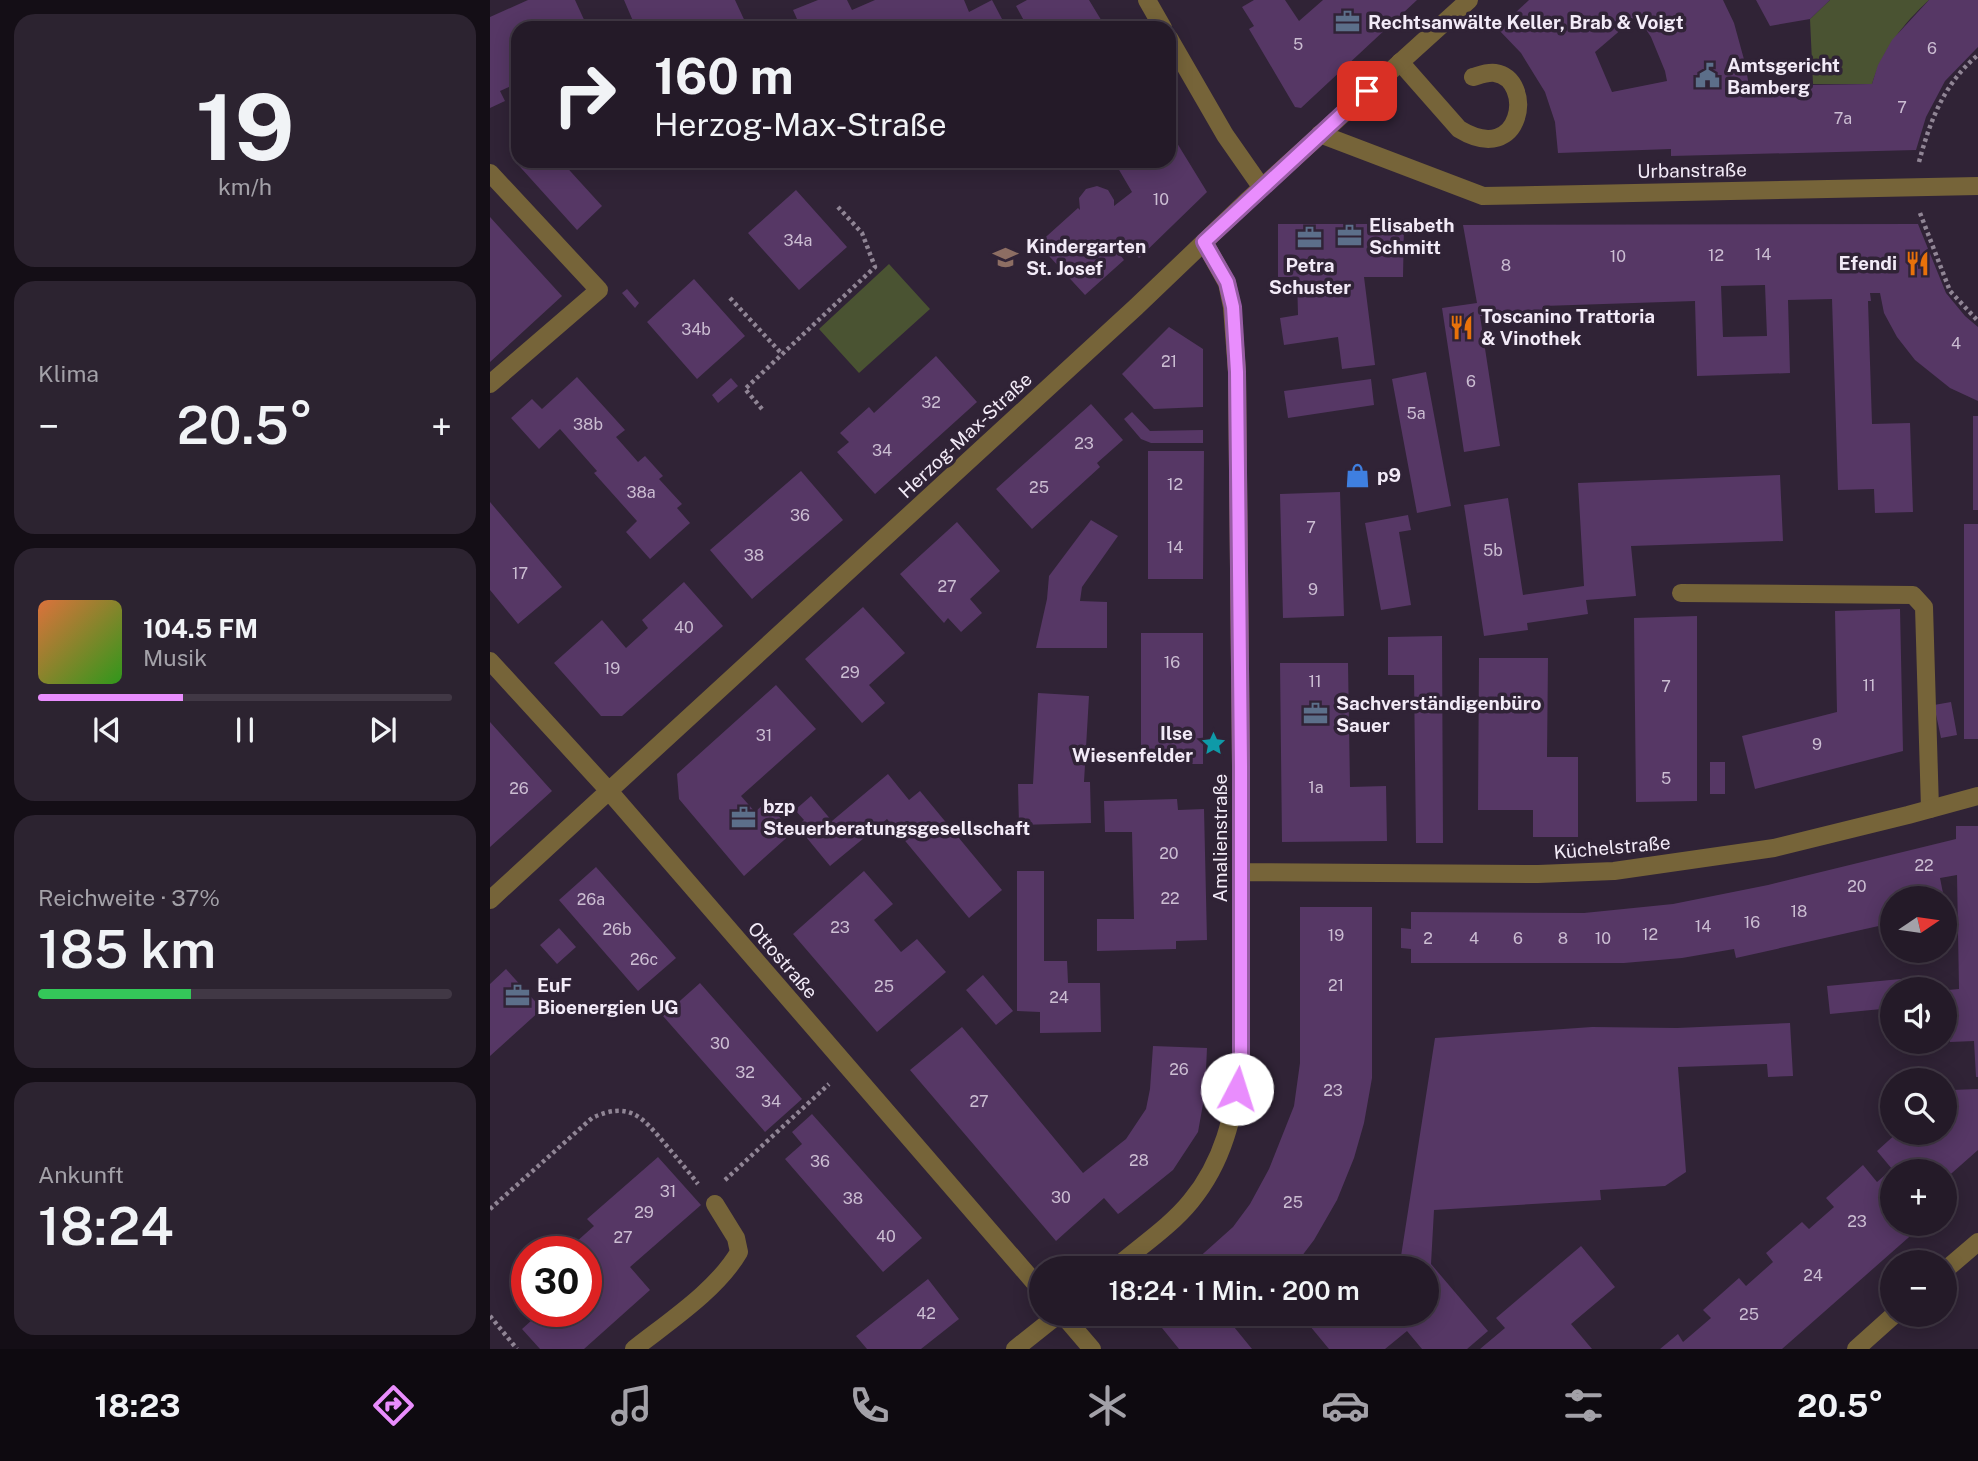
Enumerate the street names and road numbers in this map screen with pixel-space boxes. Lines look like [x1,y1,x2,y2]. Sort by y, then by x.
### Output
street label: Urbanstraße [1637,158,1747,182]
street label: Herzog-Max-Straße [894,368,1036,502]
street label: Amalienstraße [1209,774,1231,902]
street label: Küchelstraße [1553,831,1671,863]
street label: Ottostraße [744,917,822,1003]

